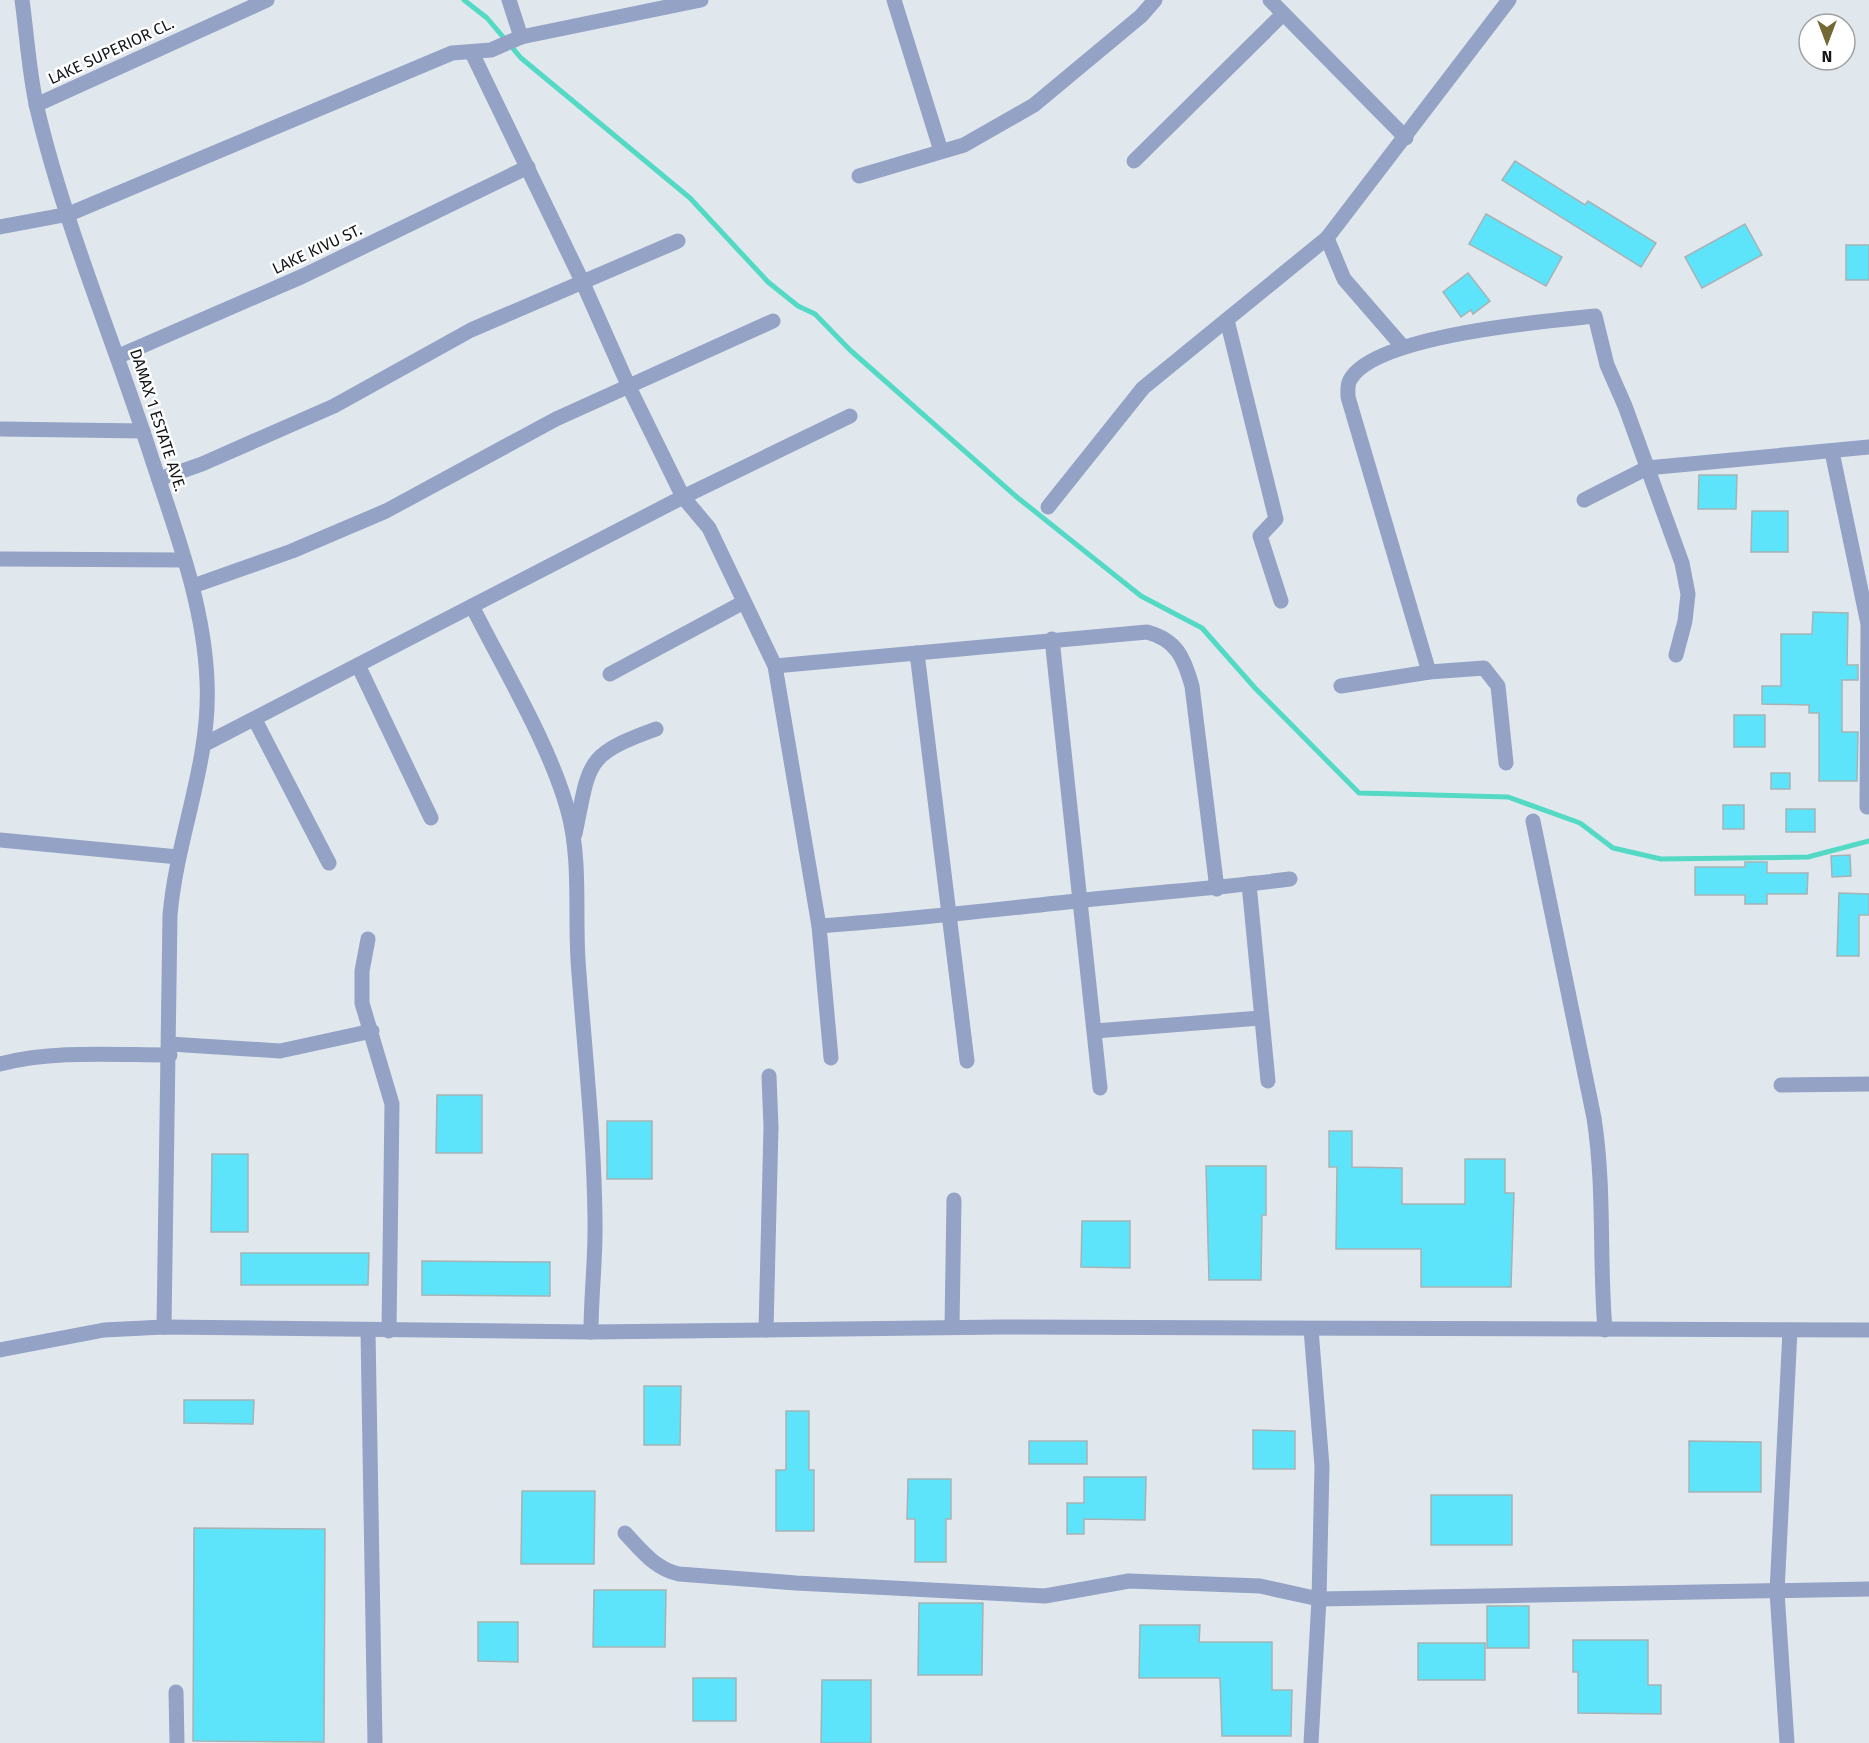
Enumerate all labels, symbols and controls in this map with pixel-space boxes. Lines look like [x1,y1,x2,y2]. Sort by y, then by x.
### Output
north arrow [1797,12,1857,72]
street label: LAKE SUPERIOR CL. [45,13,177,88]
text: N [1822,47,1832,66]
street label: LAKE KIVU ST. [269,220,365,278]
street label: DAMAX 1 ESTATE AVE. [126,346,190,494]

